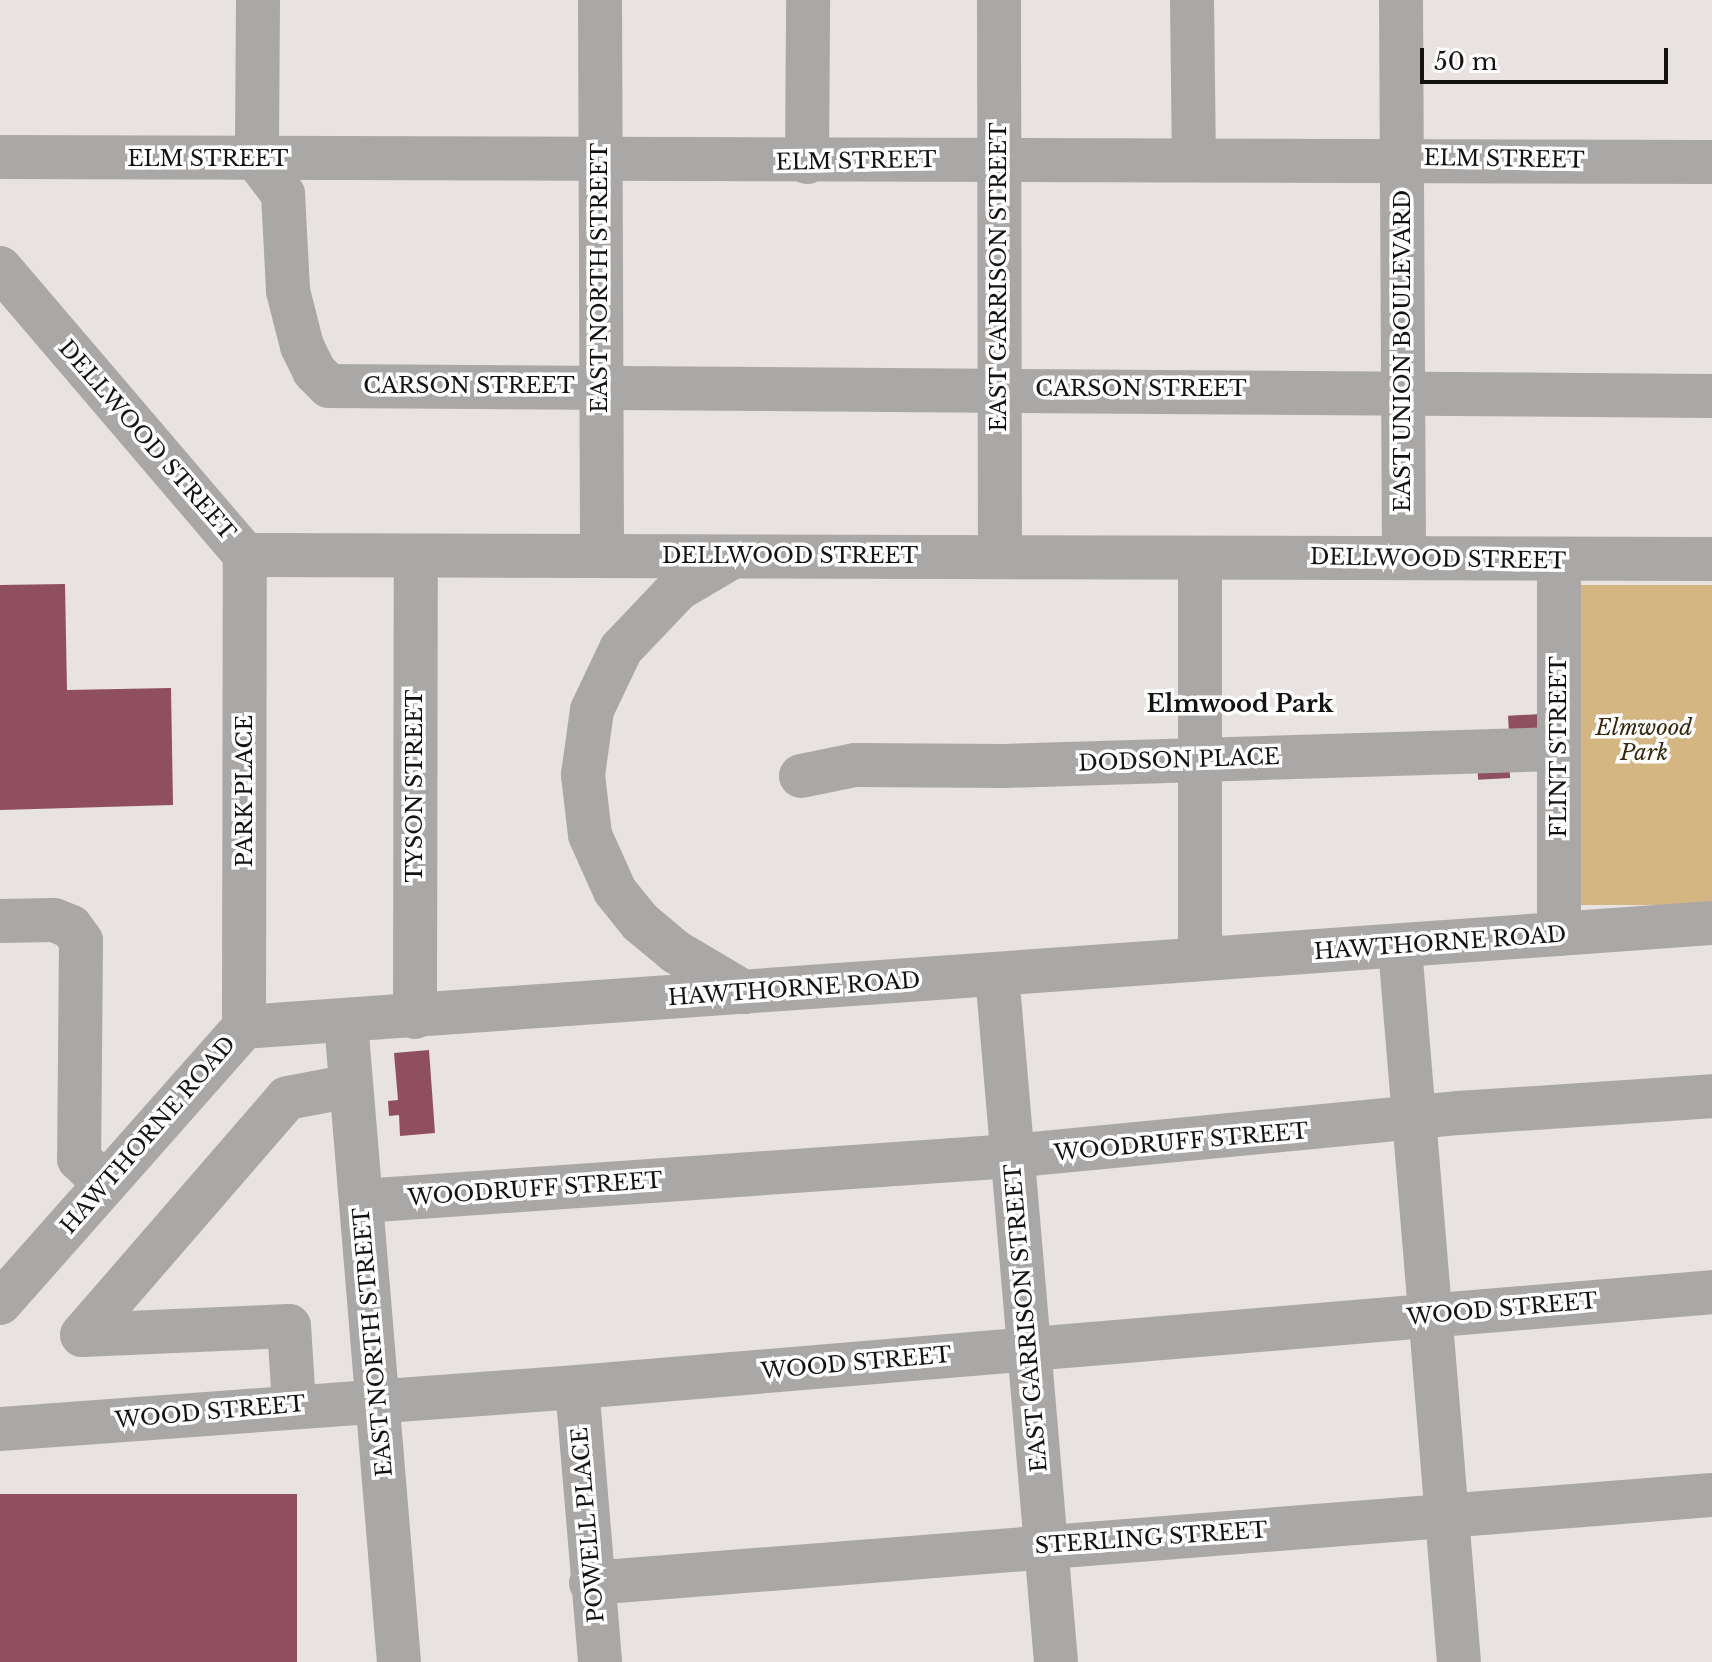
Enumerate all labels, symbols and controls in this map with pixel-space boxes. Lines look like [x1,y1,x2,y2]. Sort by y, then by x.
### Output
scale bar [1424,32,1672,82]
text: 50 m [1434,47,1497,76]
street label: EAST GARRISON STREET [986,122,1012,432]
street label: EAST NORTH STREET [587,143,613,413]
street label: ELM STREET [1423,144,1585,174]
street label: ELM STREET [128,146,288,172]
street label: ELM STREET [775,146,937,176]
street label: EAST UNION BOULEVARD [1390,190,1416,512]
street label: DELLWOOD STREET [53,335,241,545]
street label: CARSON STREET [363,373,575,399]
street label: CARSON STREET [1035,376,1247,402]
street label: DELLWOOD STREET [662,543,918,569]
street label: DELLWOOD STREET [1310,544,1566,574]
street label: FLINT STREET [1546,656,1572,838]
street label: TYSON STREET [402,689,428,883]
district label: Elmwood Park [1146,690,1334,718]
park label: Elmwood Park [1596,714,1692,766]
street label: PARK PLACE [232,715,258,867]
street label: DODSON PLACE [1078,743,1280,777]
street label: HAWTHORNE ROAD [1313,921,1567,965]
street label: HAWTHORNE ROAD [667,967,921,1011]
street label: HAWTHORNE ROAD [55,1031,241,1239]
street label: WOODRUFF STREET [1052,1118,1310,1166]
street label: EAST GARRISON STREET [999,1162,1053,1474]
street label: WOODRUFF STREET [406,1167,664,1211]
street label: EAST NORTH STREET [348,1206,398,1478]
street label: WOOD STREET [1406,1288,1598,1330]
street label: WOOD STREET [760,1342,952,1384]
street label: WOOD STREET [114,1391,306,1433]
street label: POWELL PLACE [566,1426,610,1624]
street label: STERLING STREET [1033,1517,1269,1559]

